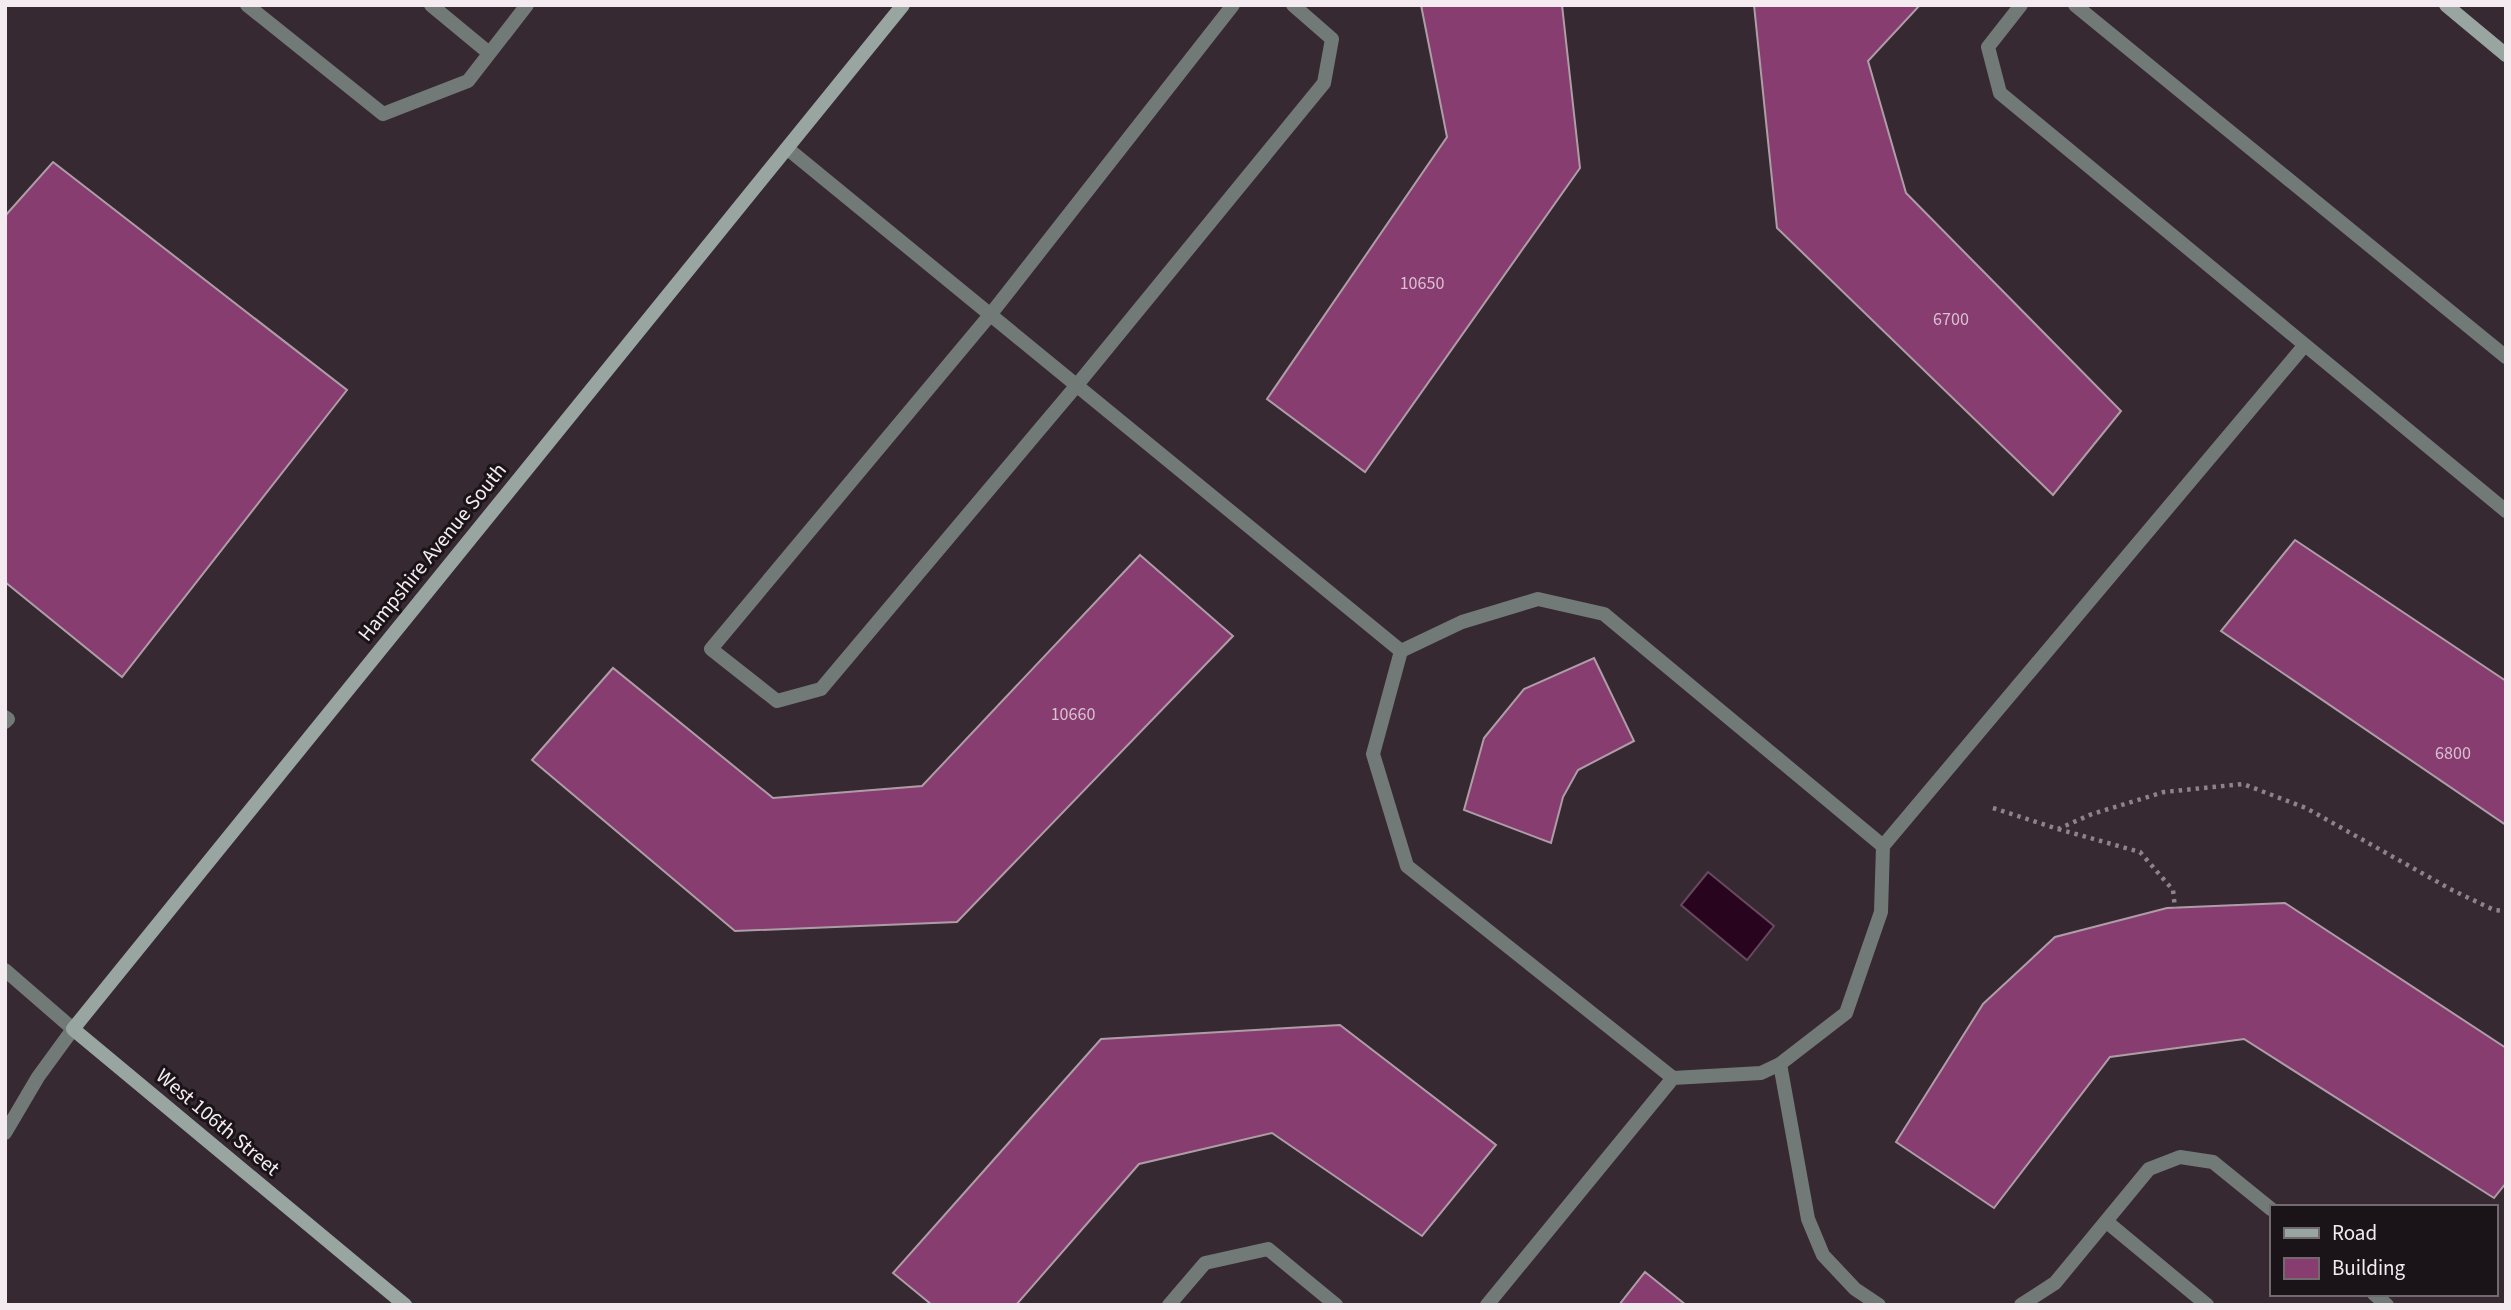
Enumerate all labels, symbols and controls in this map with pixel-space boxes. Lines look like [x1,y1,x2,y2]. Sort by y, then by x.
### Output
house number: 10650 [1400,271,1444,296]
house number: 6700 [1933,307,1969,332]
street label: Hampshire Avenue South [351,456,513,648]
house number: 10660 [1051,702,1095,727]
house number: 6800 [2435,741,2471,766]
street label: West 106th Street [150,1061,286,1183]
legend [2270,1205,2497,1296]
text: Road [2332,1218,2377,1248]
text: Building [2332,1253,2406,1283]

